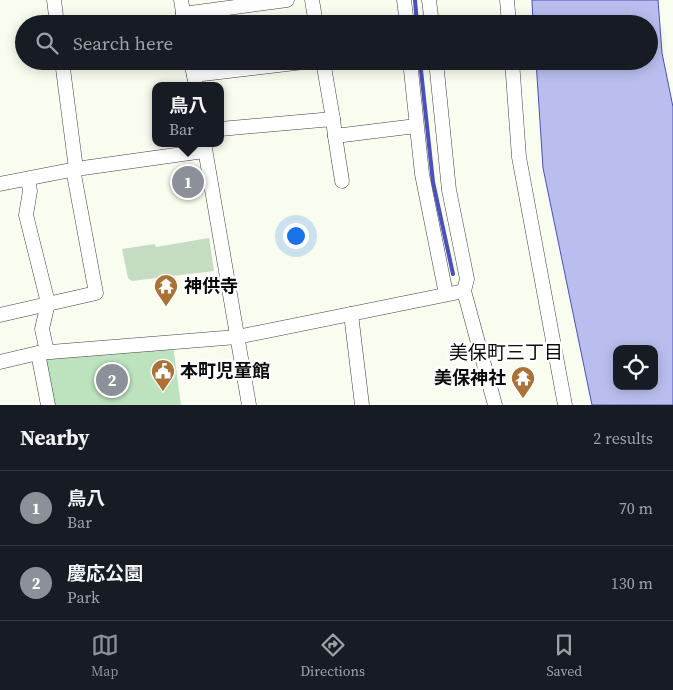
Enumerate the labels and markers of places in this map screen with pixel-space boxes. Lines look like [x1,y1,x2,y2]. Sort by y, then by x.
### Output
pin: 1 [172,163,204,201]
temple icon: 神供寺 [153,273,179,307]
place label: 神供寺 [184,273,238,298]
public building icon: 本町児童館 [150,358,176,392]
place label: 本町児童館 [180,358,270,383]
pin: 2 [96,361,128,399]
place label: 美保神社 [434,365,506,390]
temple icon: 美保神社 [510,365,536,399]

